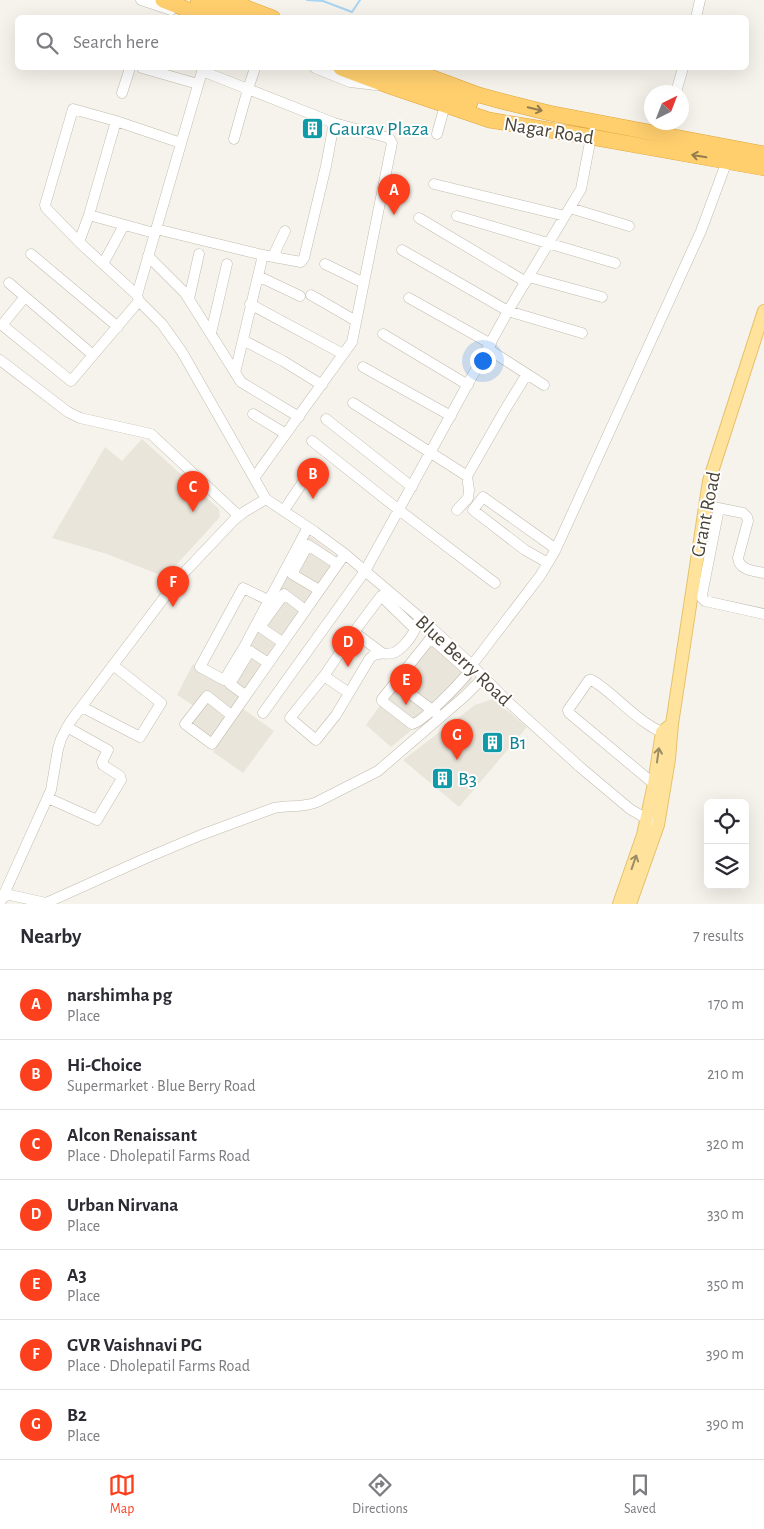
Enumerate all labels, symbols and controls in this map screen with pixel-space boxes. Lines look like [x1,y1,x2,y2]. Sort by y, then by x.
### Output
search box [15,15,749,70]
icon: search [33,29,61,57]
text: Search here [73,33,159,52]
north arrow [644,85,689,130]
one-way arrow [527,105,543,114]
street label: Nagar Road [503,114,595,148]
building icon: Gaurav Plaza [301,116,325,140]
place label: Gaurav Plaza [329,119,429,139]
one-way arrow [691,151,707,161]
pin: A [378,174,410,215]
your location [470,348,496,374]
pin: B [297,458,329,499]
street label: Grant Road [688,470,724,559]
pin: C [177,471,209,512]
pin: F [157,566,189,607]
street label: Blue Berry Road [412,612,515,710]
pin: D [332,626,364,667]
pin: E [390,664,422,705]
pin: G [441,719,473,760]
building icon: B1 [481,730,505,754]
place label: B1 [509,733,527,753]
one-way arrow [653,747,663,763]
building icon: B3 [430,766,454,790]
place label: B3 [458,769,477,789]
map controls [704,799,749,889]
button: locate [704,799,749,844]
button: layers [704,844,749,889]
one-way arrow [630,855,639,871]
text: Nearby [20,926,81,947]
text: 7 results [693,928,744,944]
text: narshimha pg [67,986,172,1005]
text: A [31,996,41,1012]
text: 170 m [708,996,744,1012]
text: Place [67,1008,100,1024]
text: Hi-Choice [67,1056,142,1075]
text: B [31,1066,41,1082]
text: 210 m [707,1066,744,1082]
text: Supermarket · Blue Berry Road [67,1078,255,1094]
text: Alcon Renaissant [67,1126,197,1145]
text: C [32,1136,40,1152]
text: 320 m [706,1136,744,1152]
text: Place · Dholepatil Farms Road [67,1148,250,1164]
text: Urban Nirvana [67,1196,178,1215]
text: D [31,1206,41,1222]
text: 330 m [707,1206,744,1222]
text: Place [67,1218,100,1234]
text: A3 [67,1266,87,1285]
text: E [32,1276,40,1292]
text: 350 m [707,1276,744,1292]
text: Place [67,1288,100,1304]
text: GVR Vaishnavi PG [67,1336,202,1355]
text: F [32,1346,40,1362]
text: 390 m [706,1346,744,1362]
text: Place · Dholepatil Farms Road [67,1358,250,1374]
text: B2 [67,1406,87,1425]
text: G [31,1416,41,1432]
text: 390 m [706,1416,744,1432]
text: Place [67,1428,100,1444]
tab: Map [108,1471,136,1518]
tab: Directions [352,1471,408,1518]
tab: Saved [624,1471,656,1518]

